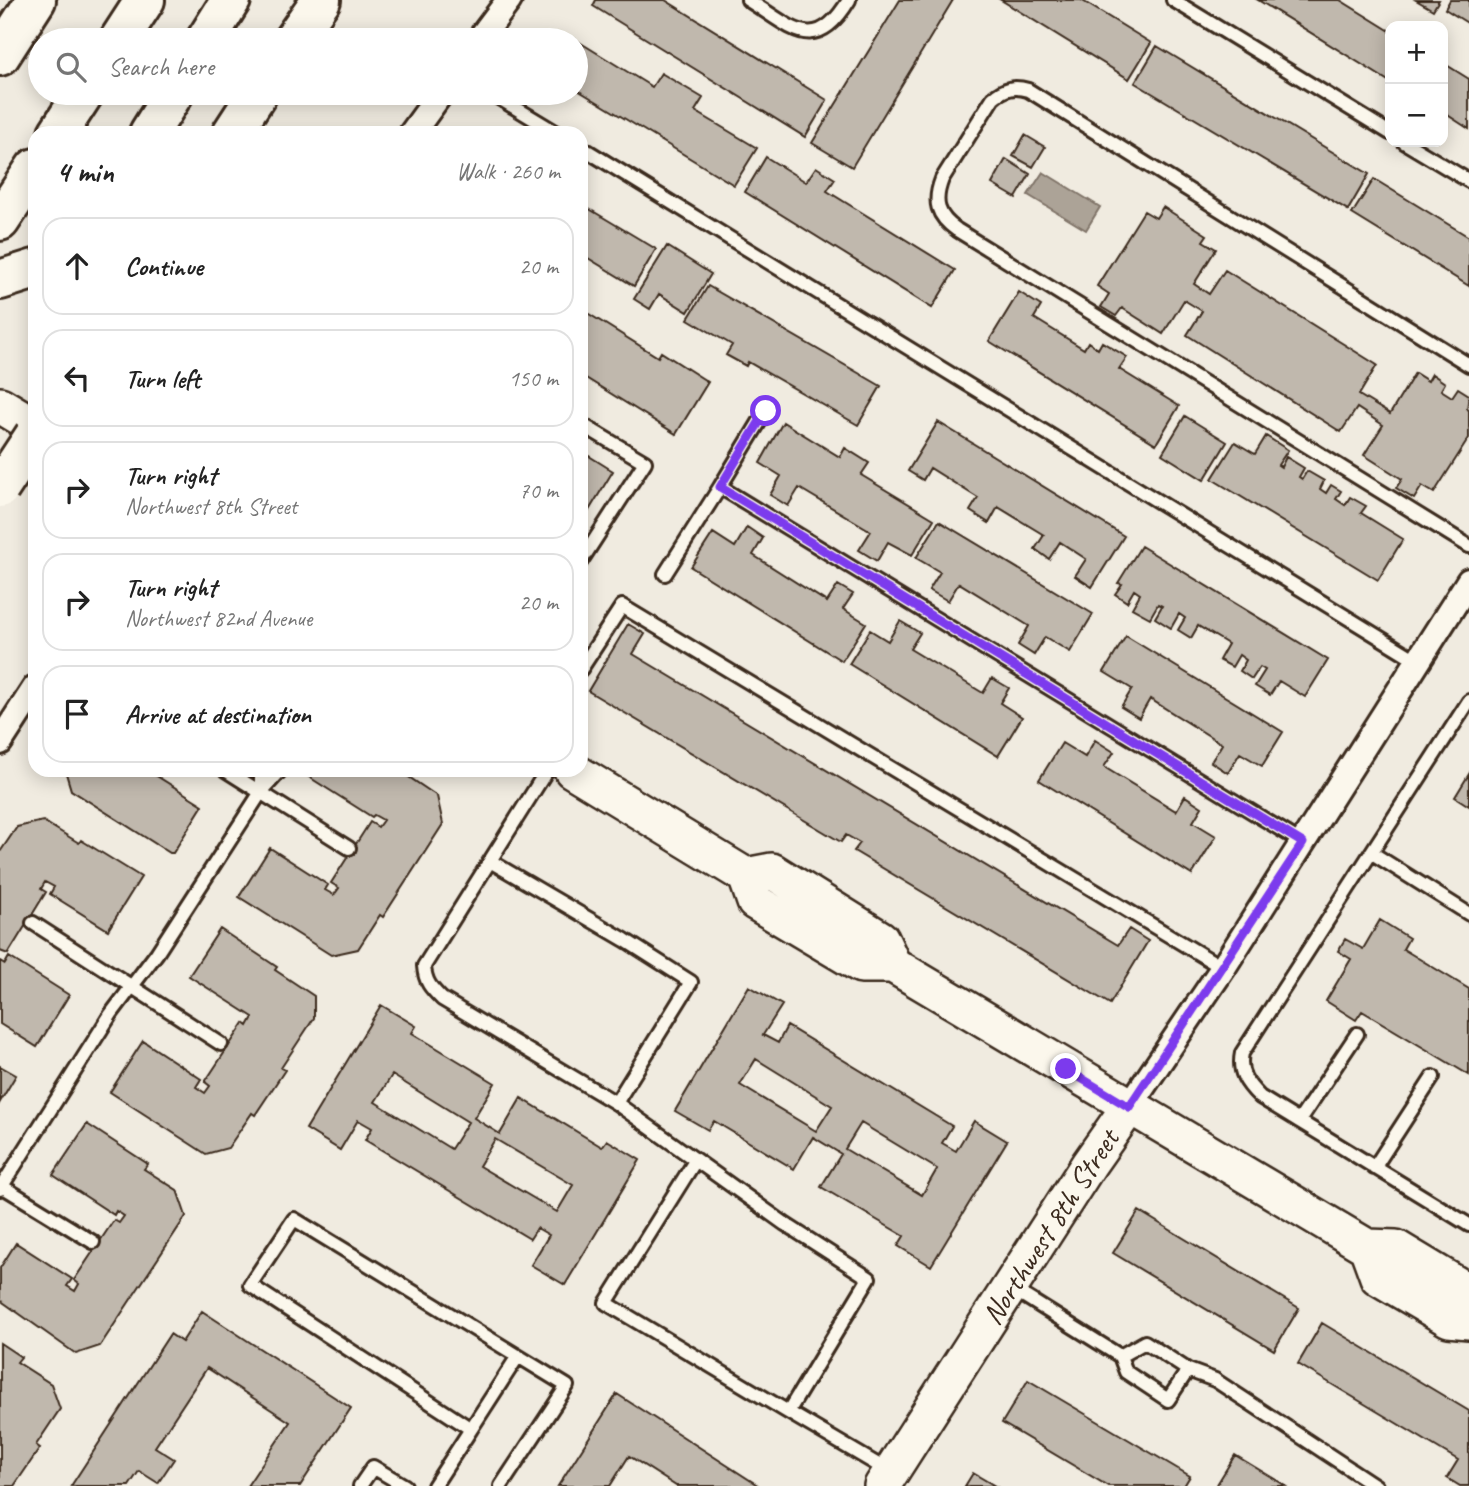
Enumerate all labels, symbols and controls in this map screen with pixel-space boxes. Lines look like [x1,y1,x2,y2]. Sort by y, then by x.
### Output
map controls [1385,21,1448,147]
button: + [1385,21,1448,84]
search box [28,28,588,105]
icon: search [52,48,90,86]
text: Search here [108,50,214,83]
button: − [1385,84,1448,147]
text: 4 min [56,153,113,191]
text: Walk · 260 m [456,157,560,186]
icon: ahead [58,247,96,285]
text: Continue [125,250,203,283]
text: 20 m [519,252,558,281]
icon: left [58,359,96,397]
text: Turn left [125,362,200,395]
text: 150 m [509,364,558,393]
route start [750,395,781,426]
text: Turn right [125,459,216,492]
icon: right [58,471,96,509]
text: 70 m [519,476,558,505]
text: Northwest 8th Street [125,492,297,521]
text: Turn right [125,571,216,604]
icon: right [58,583,96,621]
text: 20 m [519,588,558,617]
text: Northwest 82nd Avenue [125,604,312,633]
icon: arrive [58,695,96,733]
text: Arrive at destination [125,698,311,731]
route end [1050,1053,1081,1084]
street label: Northwest 8th Street [973,1120,1129,1332]

